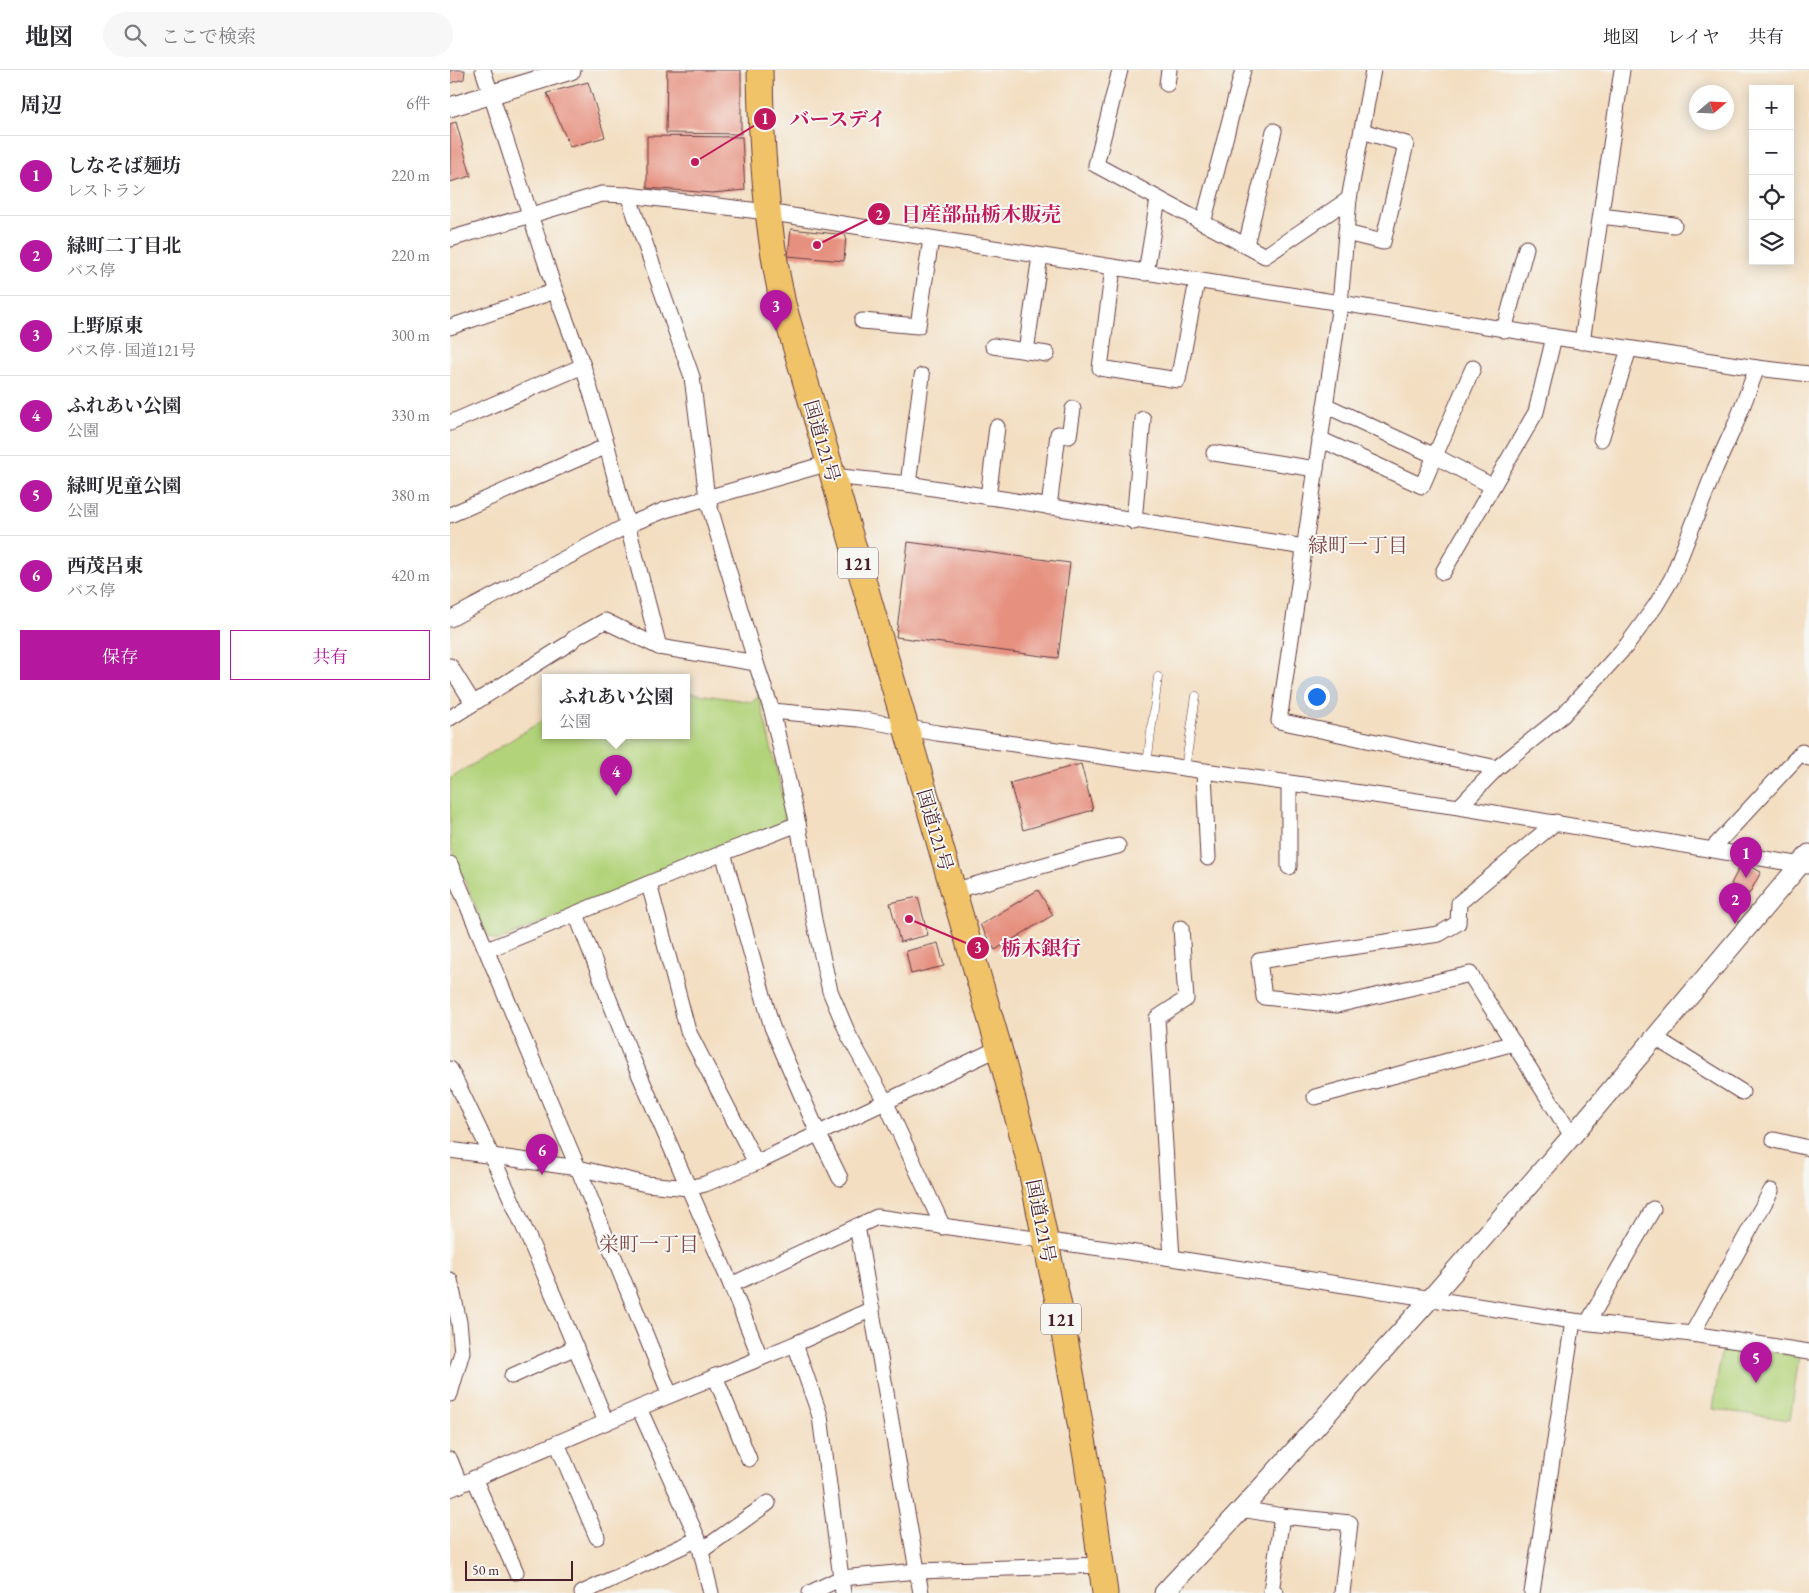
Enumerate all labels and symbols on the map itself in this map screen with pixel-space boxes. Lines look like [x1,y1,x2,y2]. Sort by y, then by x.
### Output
north arrow [1689,85,1734,130]
callout: バースデイ [753,101,898,136]
text: バースデイ [789,106,887,132]
text: 1 [761,109,769,128]
callout: 日産部品栃木販売 [866,197,1071,232]
text: 日産部品栃木販売 [901,201,1061,227]
text: 2 [875,205,883,224]
pin: 3 [760,290,792,331]
street label: 国道121号 [798,397,846,485]
district label: 緑町一丁目 [1308,532,1408,558]
road number: 121 [838,548,878,578]
your location [1304,684,1330,710]
pin: 4 [600,755,632,796]
street label: 国道121号 [911,786,959,874]
pin: 1 [1730,837,1762,878]
pin: 2 [1719,883,1751,924]
callout: 栃木銀行 [966,930,1091,965]
text: 栃木銀行 [1001,935,1081,961]
text: 3 [974,938,982,957]
pin: 6 [526,1134,558,1175]
street label: 国道121号 [1021,1177,1061,1265]
district label: 栄町一丁目 [599,1231,699,1257]
road number: 121 [1041,1304,1081,1334]
pin: 5 [1740,1342,1772,1383]
scale bar [465,1558,572,1581]

